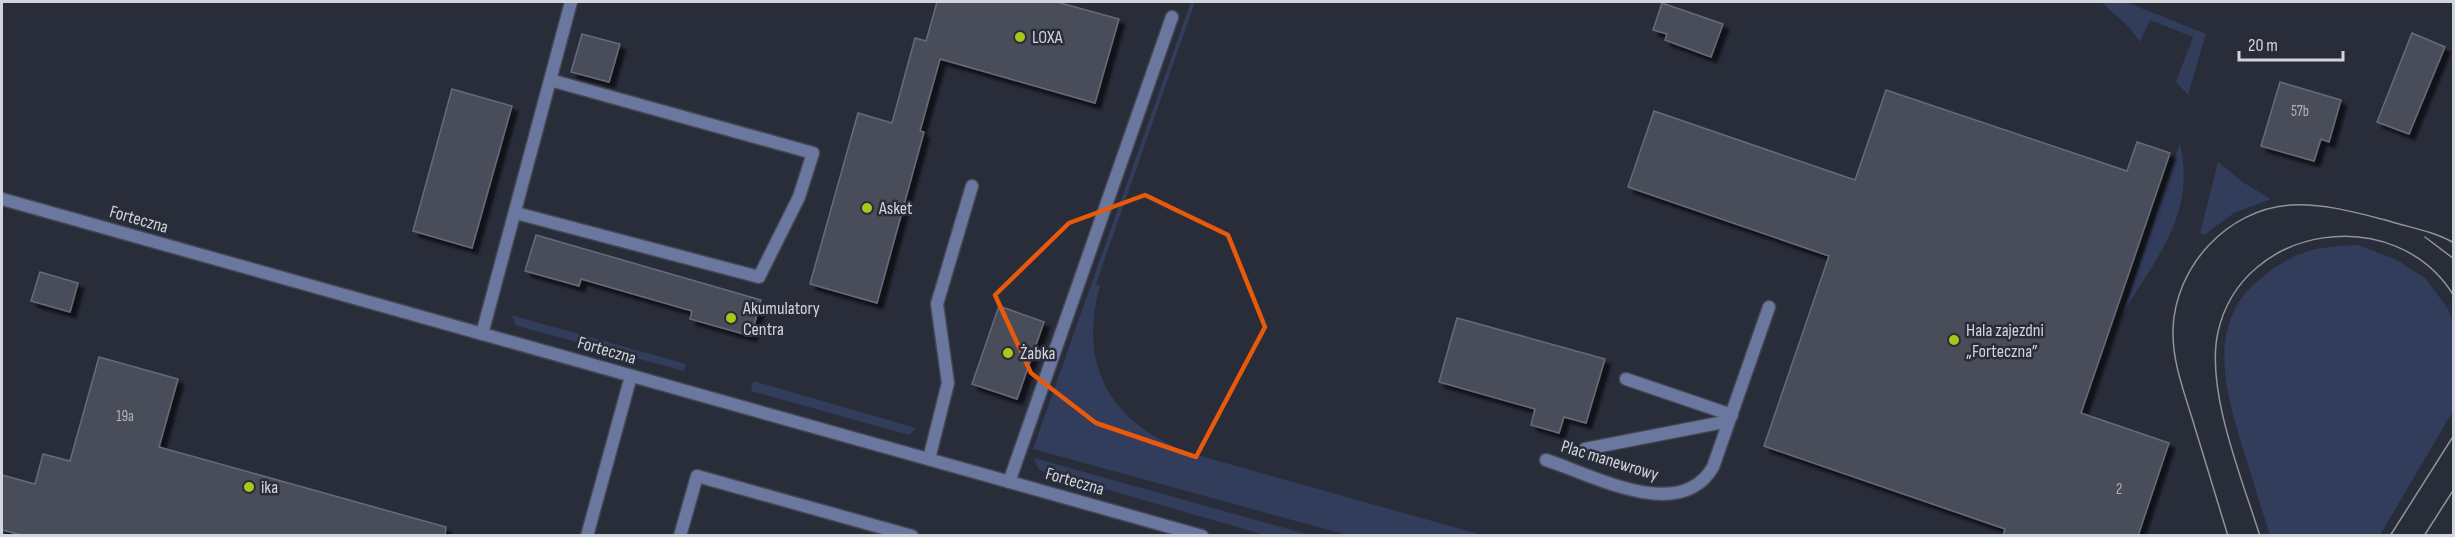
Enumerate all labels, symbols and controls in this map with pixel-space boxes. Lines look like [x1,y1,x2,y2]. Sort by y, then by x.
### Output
scale bar [2239,24,2342,62]
place label: LOXA [1032,27,1063,48]
marker: LOXA [1013,30,1027,44]
text: 20 m [2248,35,2278,56]
house number: 57b [2291,102,2309,121]
place label: Asket [878,198,913,219]
street label: Forteczna [107,201,171,238]
marker: Asket [860,201,874,215]
place label: Akumulatory Centra [742,298,820,340]
marker: Akumulatory Centra [724,311,738,325]
place label: Hala zajezdni „Forteczna” [1966,320,2044,362]
street label: Forteczna [575,332,639,369]
marker: Hala zajezdni „Forteczna” [1947,333,1961,347]
place label: Żabka [1020,343,1056,364]
marker: Żabka [1001,346,1015,360]
house number: 19a [116,407,134,426]
street label: Plac manewrowy [1559,436,1661,485]
street label: Forteczna [1043,463,1107,500]
place label: ika [261,477,278,498]
marker: ika [242,480,256,494]
house number: 2 [2116,480,2122,499]

